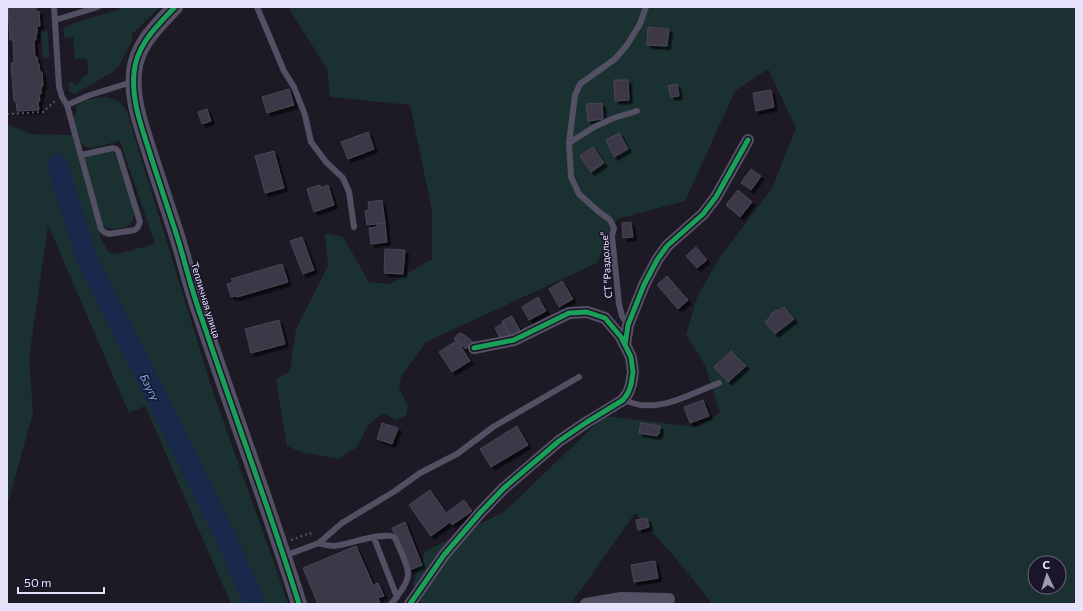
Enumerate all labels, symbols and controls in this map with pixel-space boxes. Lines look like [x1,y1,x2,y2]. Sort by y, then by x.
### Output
street label: СТ "Раздолье" [598,231,614,299]
street label: Тепличная улица [189,261,223,339]
water label: Бзугу [138,371,162,403]
north arrow [1027,555,1067,595]
text: С [1042,558,1051,571]
scale bar [18,569,104,595]
text: 50 m [24,575,52,589]

